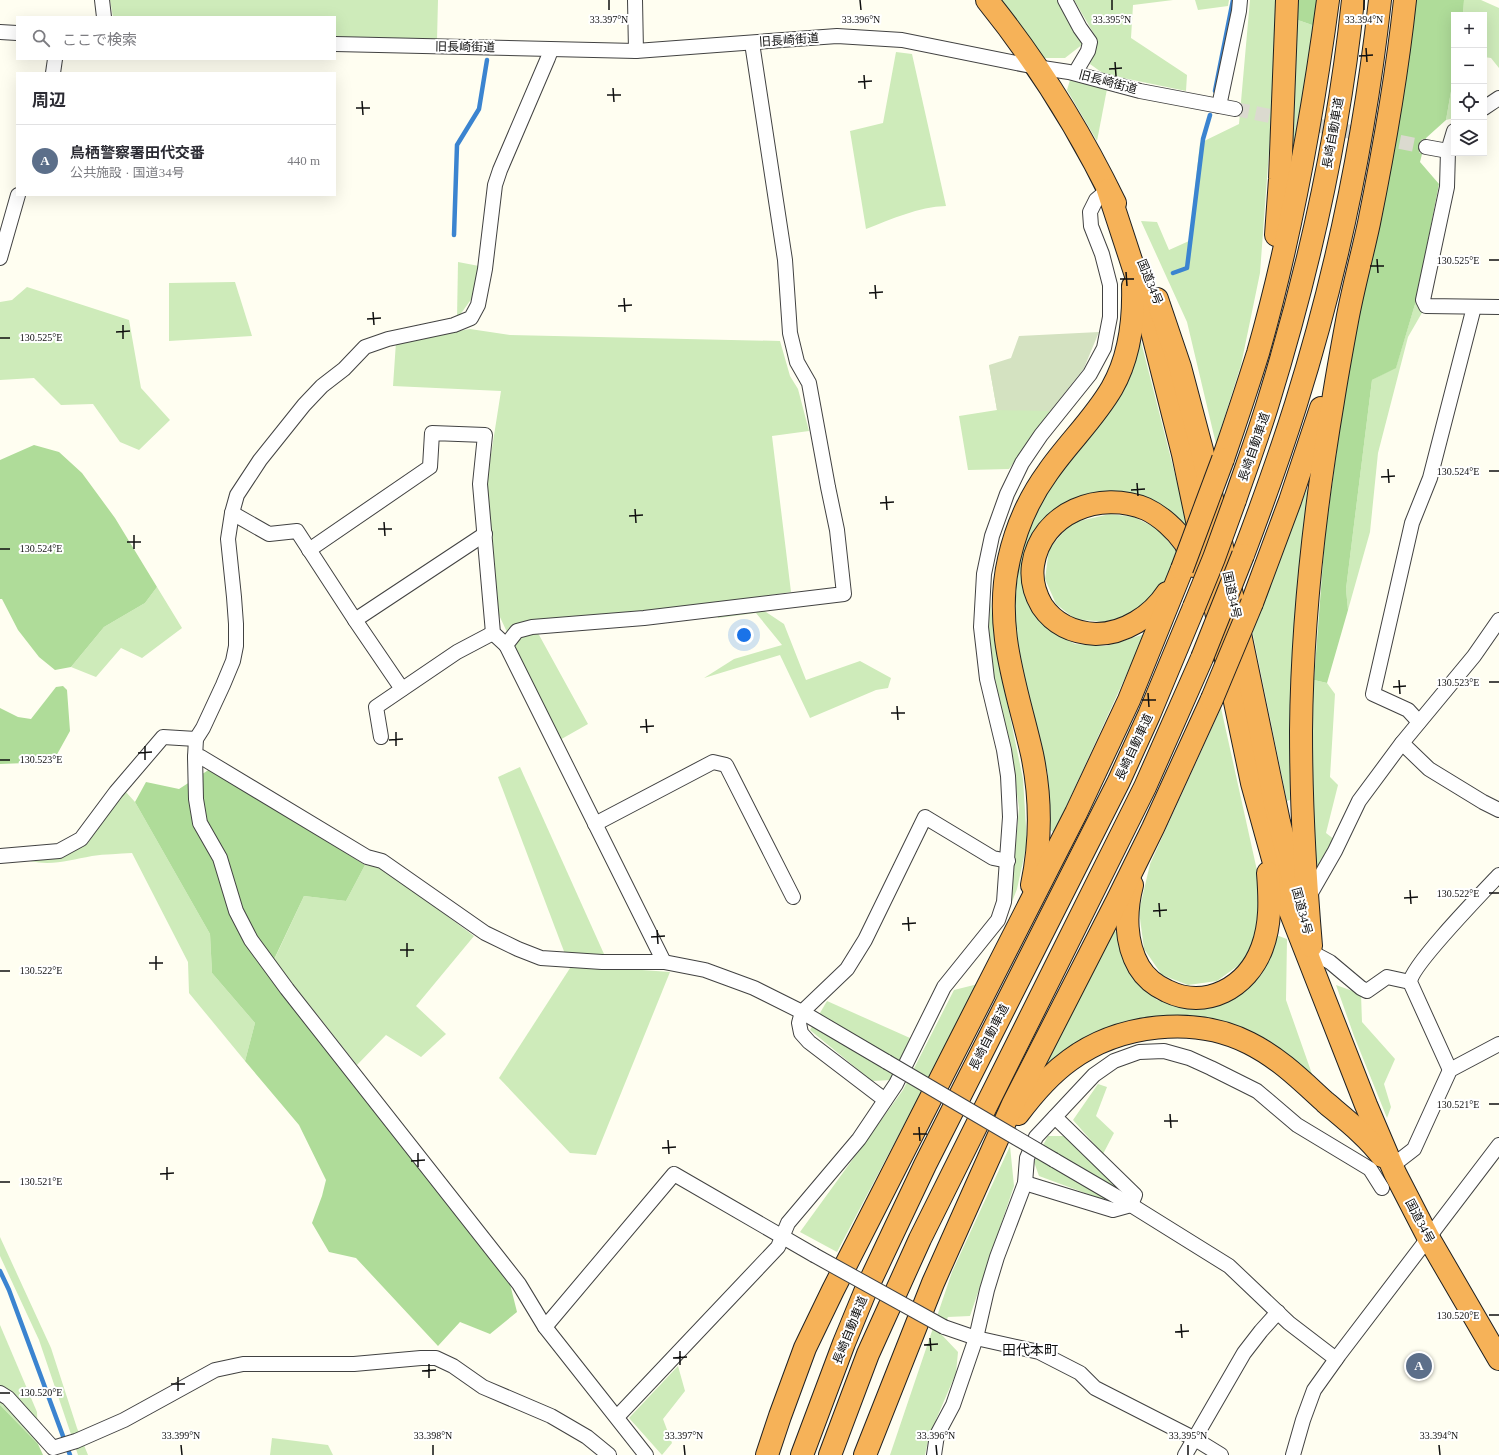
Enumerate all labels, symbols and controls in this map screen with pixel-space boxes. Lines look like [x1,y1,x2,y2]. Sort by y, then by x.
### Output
map controls [1451,12,1487,156]
button: + [1451,12,1487,48]
text: 33.397°N [590,14,628,25]
text: 33.396°N [842,14,880,25]
text: 33.395°N [1093,14,1131,25]
text: 33.394°N [1345,14,1383,25]
search box [16,16,336,60]
icon: search [30,27,52,49]
street label: 旧長崎街道 [759,31,819,49]
text: ここで検索 [62,32,137,48]
street label: 旧長崎街道 [435,39,495,55]
button: − [1451,48,1487,84]
street label: 旧長崎街道 [1077,67,1139,97]
button: locate [1451,84,1487,120]
text: 周辺 [32,91,66,110]
street label: 長崎自動車道 [1320,96,1346,170]
button: layers [1451,120,1487,156]
text: 鳥栖警察署田代交番 [70,145,205,161]
text: A [40,153,50,168]
text: 440 m [287,153,320,168]
text: 公共施設 · 国道34号 [70,165,185,180]
text: 130.525°E [1437,255,1479,266]
street label: 国道34号 [1135,257,1165,307]
text: 130.525°E [20,332,62,343]
street label: 長崎自動車道 [1236,411,1272,483]
text: 130.524°E [1437,466,1479,477]
text: 130.524°E [20,543,62,554]
street label: 国道34号 [1220,570,1244,620]
your location [734,625,754,645]
text: 130.523°E [1437,677,1479,688]
street label: 長崎自動車道 [1112,711,1156,783]
text: 130.523°E [20,754,62,765]
street label: 国道34号 [1289,886,1315,936]
text: 130.522°E [1437,888,1479,899]
text: 130.522°E [20,965,62,976]
street label: 長崎自動車道 [966,1002,1012,1072]
text: 130.521°E [1437,1099,1479,1110]
text: 130.521°E [20,1176,62,1187]
street label: 国道34号 [1403,1197,1437,1245]
street label: 長崎自動車道 [830,1294,870,1366]
text: 130.520°E [1437,1310,1479,1321]
district label: 田代本町 [1002,1342,1058,1358]
pin: A [1406,1351,1432,1381]
text: 130.520°E [20,1387,62,1398]
text: 33.399°N [162,1430,200,1441]
text: 33.398°N [414,1430,452,1441]
text: 33.397°N [665,1430,703,1441]
text: 33.396°N [917,1430,955,1441]
text: 33.395°N [1169,1430,1207,1441]
text: 33.394°N [1420,1430,1458,1441]

